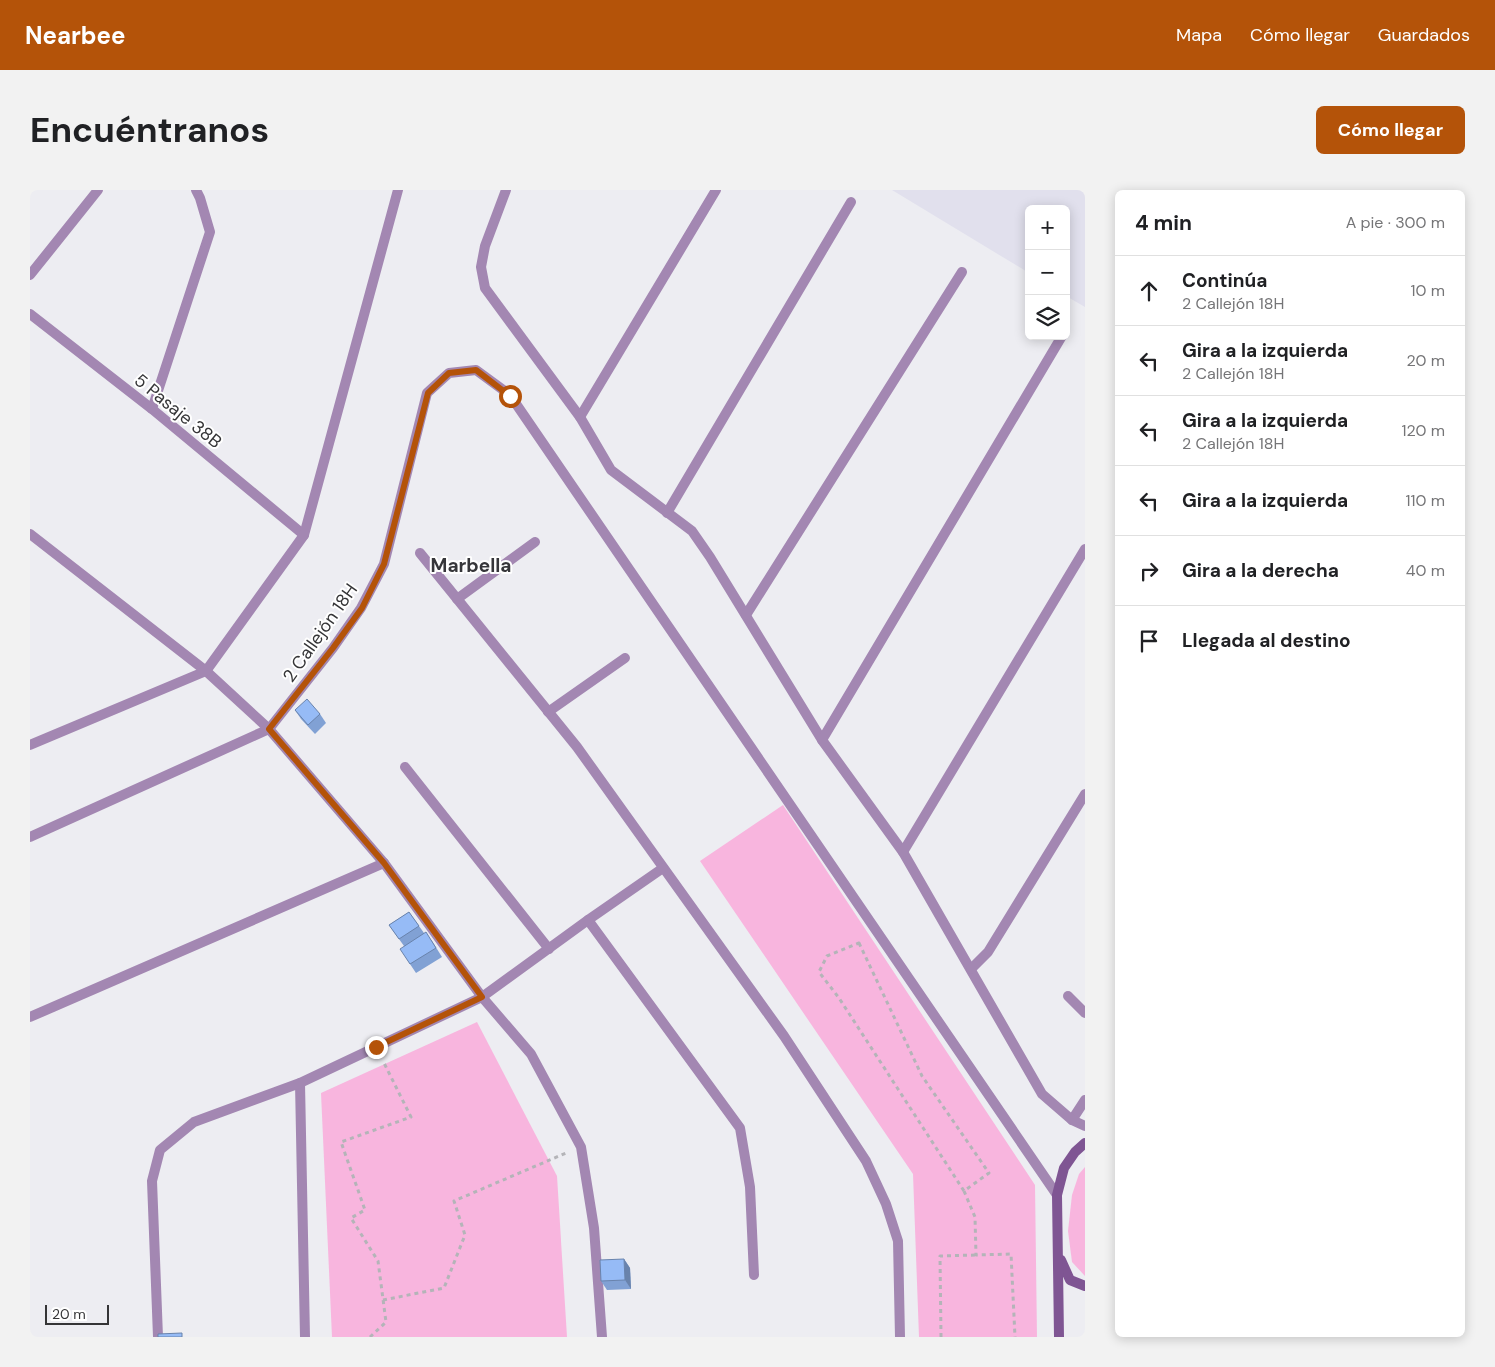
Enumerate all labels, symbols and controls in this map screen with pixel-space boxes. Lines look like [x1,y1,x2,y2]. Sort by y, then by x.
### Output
text: Nearbee [25,20,125,51]
text: Mapa [1176,23,1222,47]
text: Cómo llegar [1250,23,1350,47]
text: Guardados [1378,23,1470,47]
button: Cómo llegar [1316,106,1465,154]
text: Encuéntranos [30,107,269,153]
map controls [1025,205,1070,340]
button: + [1025,205,1070,250]
text: 4 min [1135,209,1192,237]
text: A pie · 300 m [1346,212,1445,233]
button: − [1025,250,1070,295]
text: Continúa [1182,268,1267,293]
icon: ahead [1135,277,1163,305]
text: 10 m [1411,280,1445,301]
text: 2 Callejón 18H [1182,293,1284,314]
button: layers [1025,295,1070,340]
text: Gira a la izquierda [1182,338,1348,363]
icon: left [1135,347,1163,375]
text: 20 m [1406,350,1445,371]
text: 2 Callejón 18H [1182,363,1284,384]
street label: 5 Pasaje 38B [129,368,227,454]
route start [499,385,522,408]
text: Gira a la izquierda [1182,408,1348,433]
icon: left [1135,417,1163,445]
text: 120 m [1401,420,1445,441]
text: 2 Callejón 18H [1182,433,1284,454]
icon: left [1135,487,1163,515]
text: Gira a la izquierda [1182,488,1348,513]
text: 110 m [1406,490,1445,511]
district label: Marbella [431,553,511,578]
icon: right [1135,557,1163,585]
text: Gira a la derecha [1182,558,1339,583]
text: 40 m [1406,560,1445,581]
street label: 2 Callejón 18H [277,579,363,687]
icon: arrive [1135,627,1163,655]
text: Llegada al destino [1182,628,1351,653]
route end [365,1036,388,1059]
scale bar [45,1302,109,1325]
text: 20 m [52,1305,86,1323]

